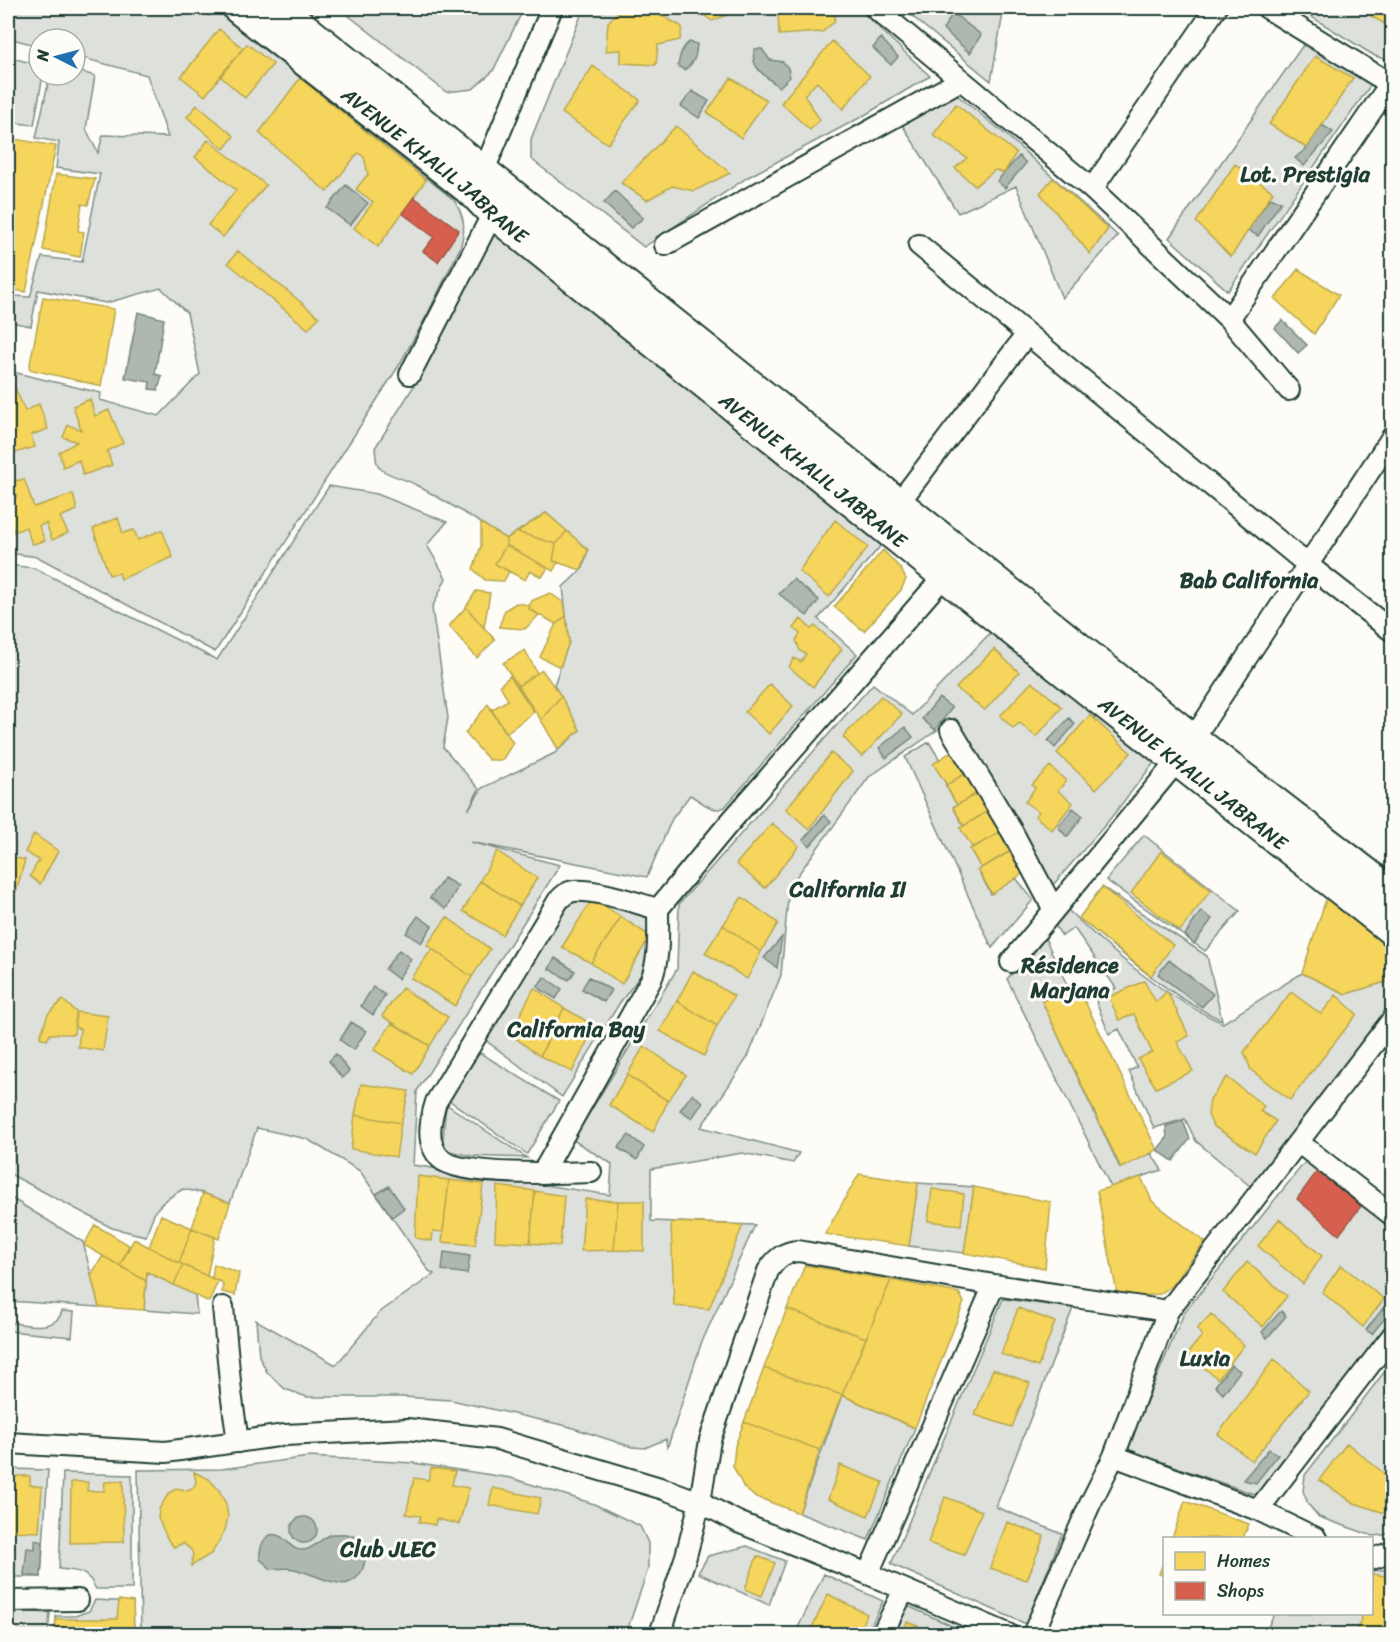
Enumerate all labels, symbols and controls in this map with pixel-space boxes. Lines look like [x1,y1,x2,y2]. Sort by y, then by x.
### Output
north arrow [27,27,87,87]
text: N [27,48,58,64]
street label: AVENUE KHALIL JABRANE [333,77,538,254]
district label: Lot. Prestigia [1240,155,1371,194]
street label: AVENUE KHALIL JABRANE [710,383,917,558]
district label: Bab California [1180,561,1319,600]
street label: AVENUE KHALIL JABRANE [1090,686,1297,860]
district label: California II [789,870,907,909]
district label: Résidence Marjana [1020,946,1119,1010]
district label: California Bay [506,1010,645,1049]
district label: Luxia [1180,1339,1231,1378]
district label: Club JLEC [339,1530,436,1569]
legend [1163,1537,1373,1615]
text: Homes [1217,1545,1271,1577]
text: Shops [1217,1575,1264,1607]

